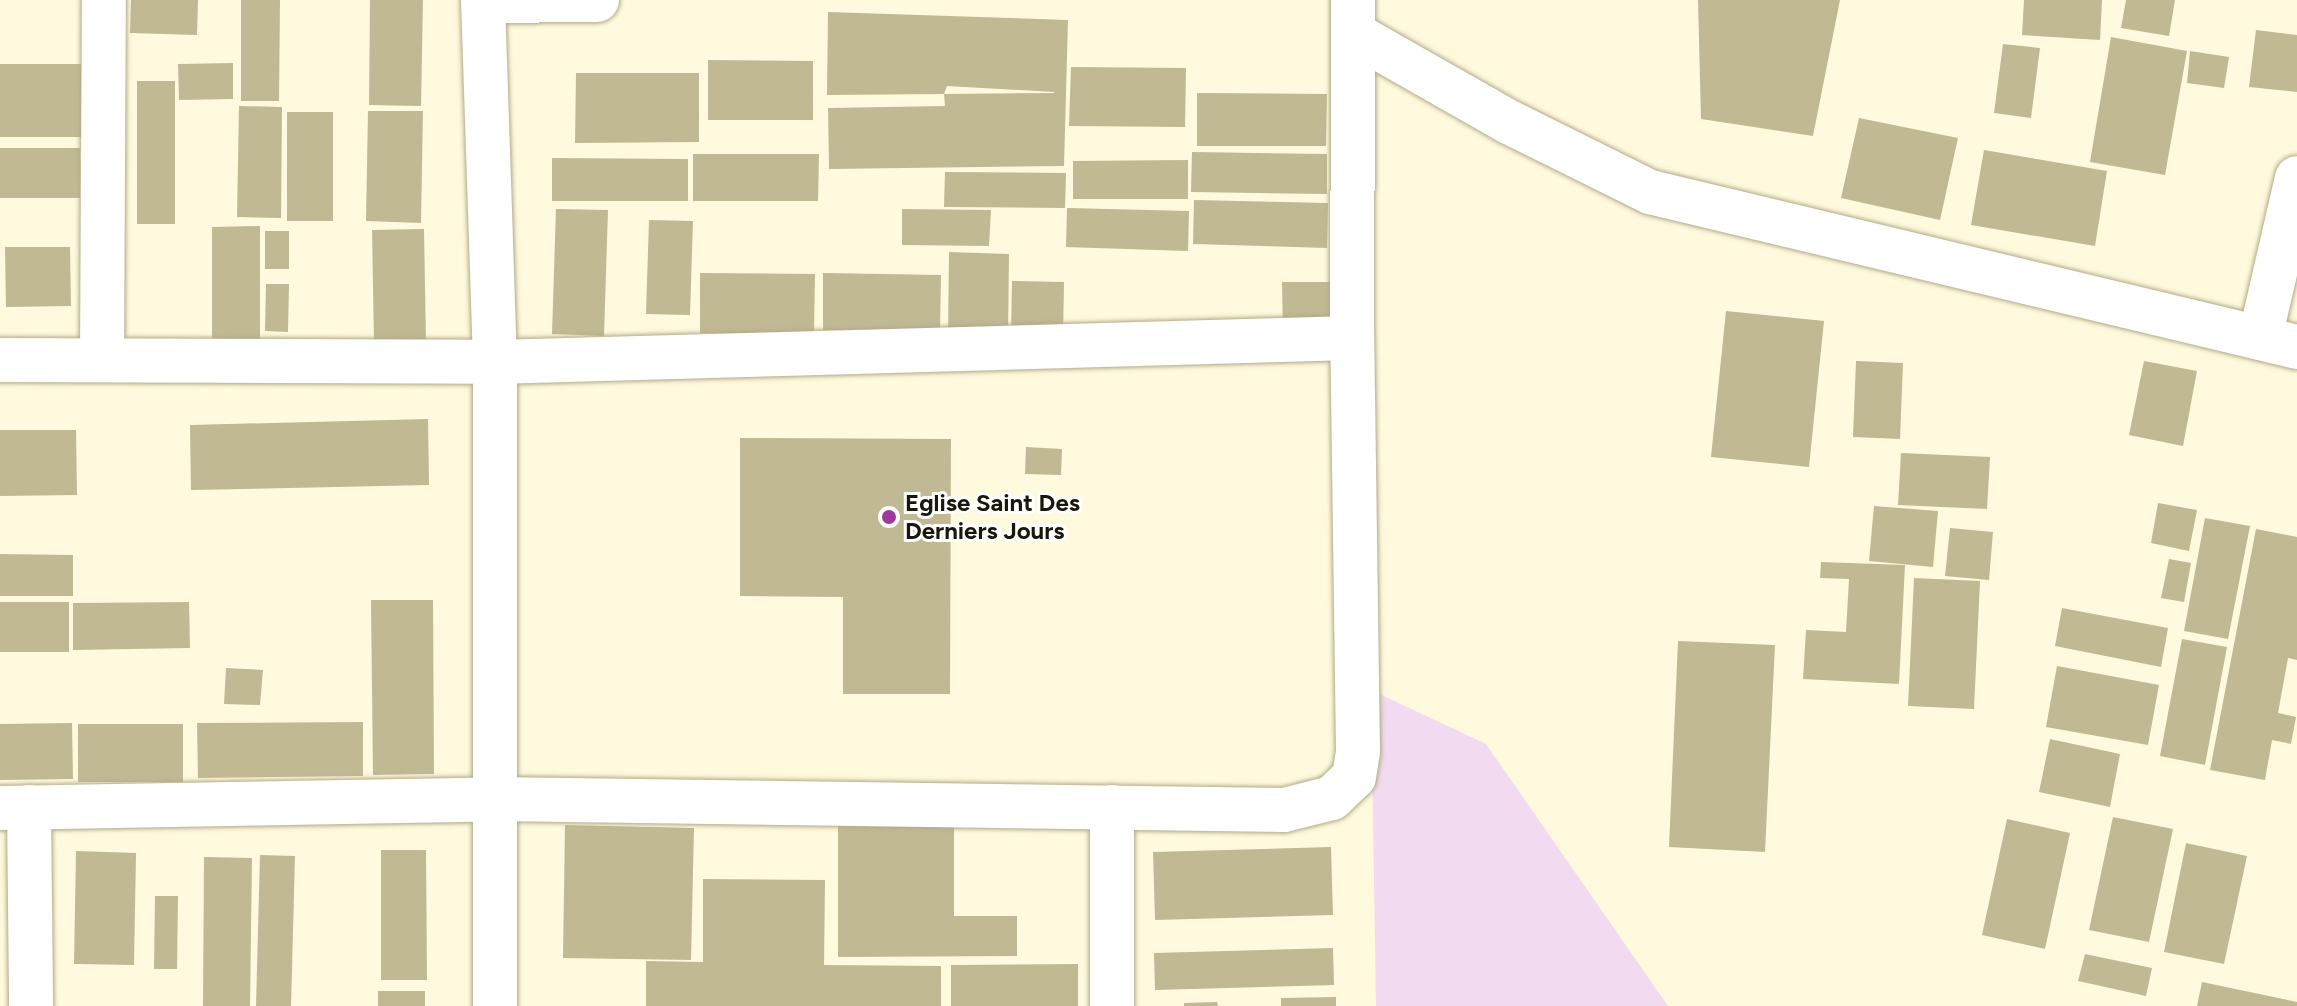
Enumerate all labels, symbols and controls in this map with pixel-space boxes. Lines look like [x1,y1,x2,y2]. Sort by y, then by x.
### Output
place label: Eglise Saint Des Derniers Jours [905,489,1080,545]
marker: Eglise Saint Des Derniers Jours [880,508,898,526]

